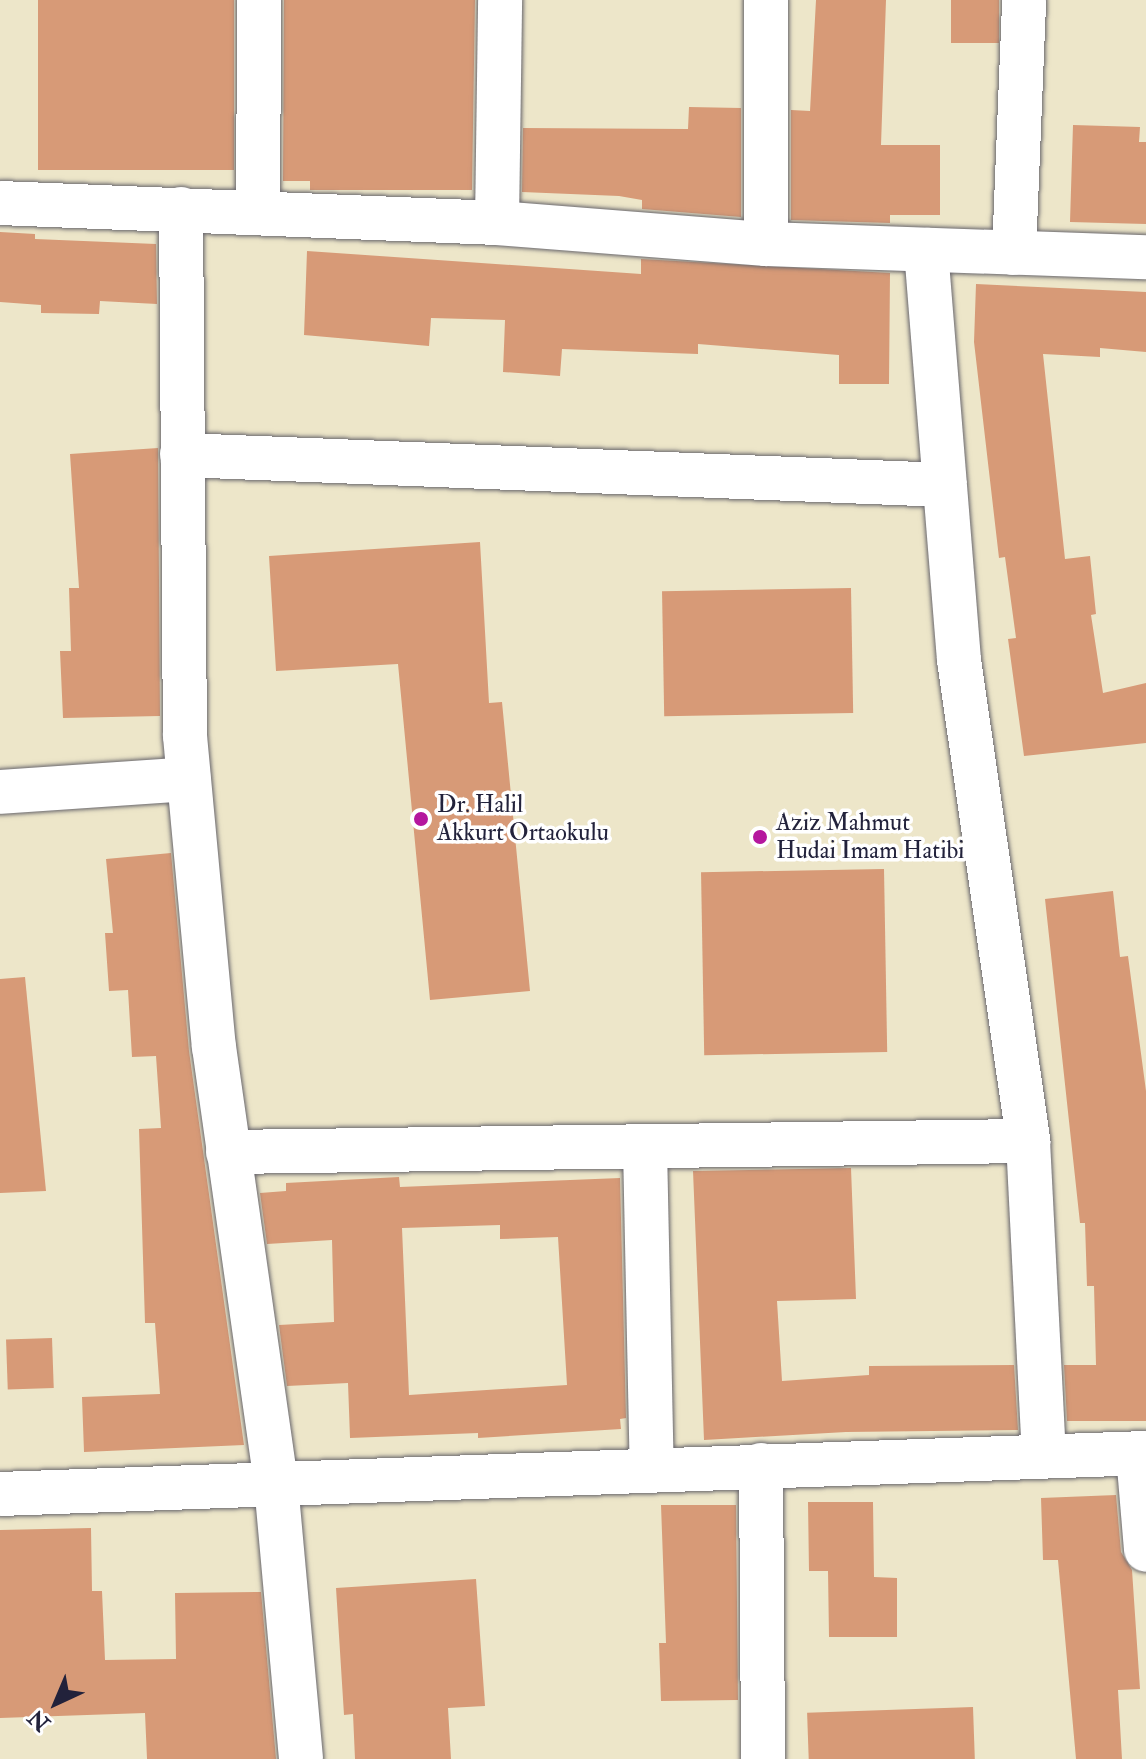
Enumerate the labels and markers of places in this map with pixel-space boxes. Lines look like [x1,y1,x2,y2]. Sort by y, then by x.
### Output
place label: Dr. Halil Akkurt Ortaokulu [437,791,609,847]
place label: Aziz Mahmut Hudai Imam Hatibi [776,809,965,865]
marker: Dr. Halil Akkurt Ortaokulu [412,810,430,828]
marker: Aziz Mahmut Hudai Imam Hatibi [751,828,769,846]

